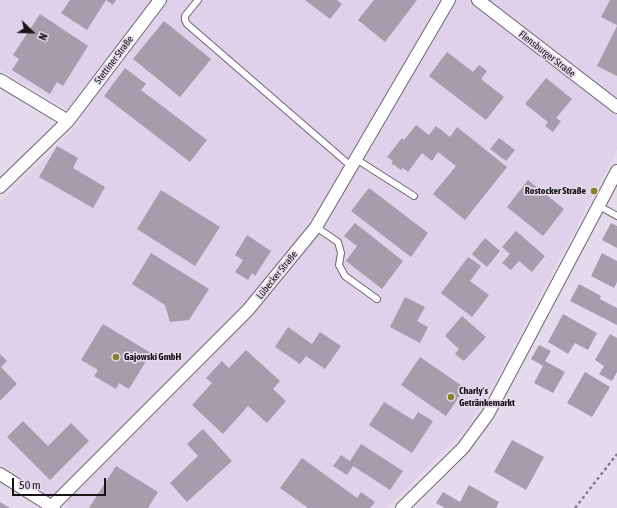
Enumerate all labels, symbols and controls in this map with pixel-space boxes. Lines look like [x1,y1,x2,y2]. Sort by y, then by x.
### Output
north arrow [12,12,52,52]
street label: Flensburger Straße [516,28,578,80]
text: N [36,31,50,42]
street label: Stettiner Straße [92,34,136,86]
place label: Rostocker Straße [525,185,586,197]
marker: Rostocker Straße [589,186,599,196]
street label: Lübecker Straße [254,249,300,301]
place label: Gajowski GmbH [124,351,181,363]
marker: Gajowski GmbH [111,352,121,362]
place label: Charly´s Getränkemarkt [459,385,515,408]
marker: Charly´s Getränkemarkt [446,392,456,402]
scale bar [14,470,108,496]
text: 50 m [19,478,41,492]

